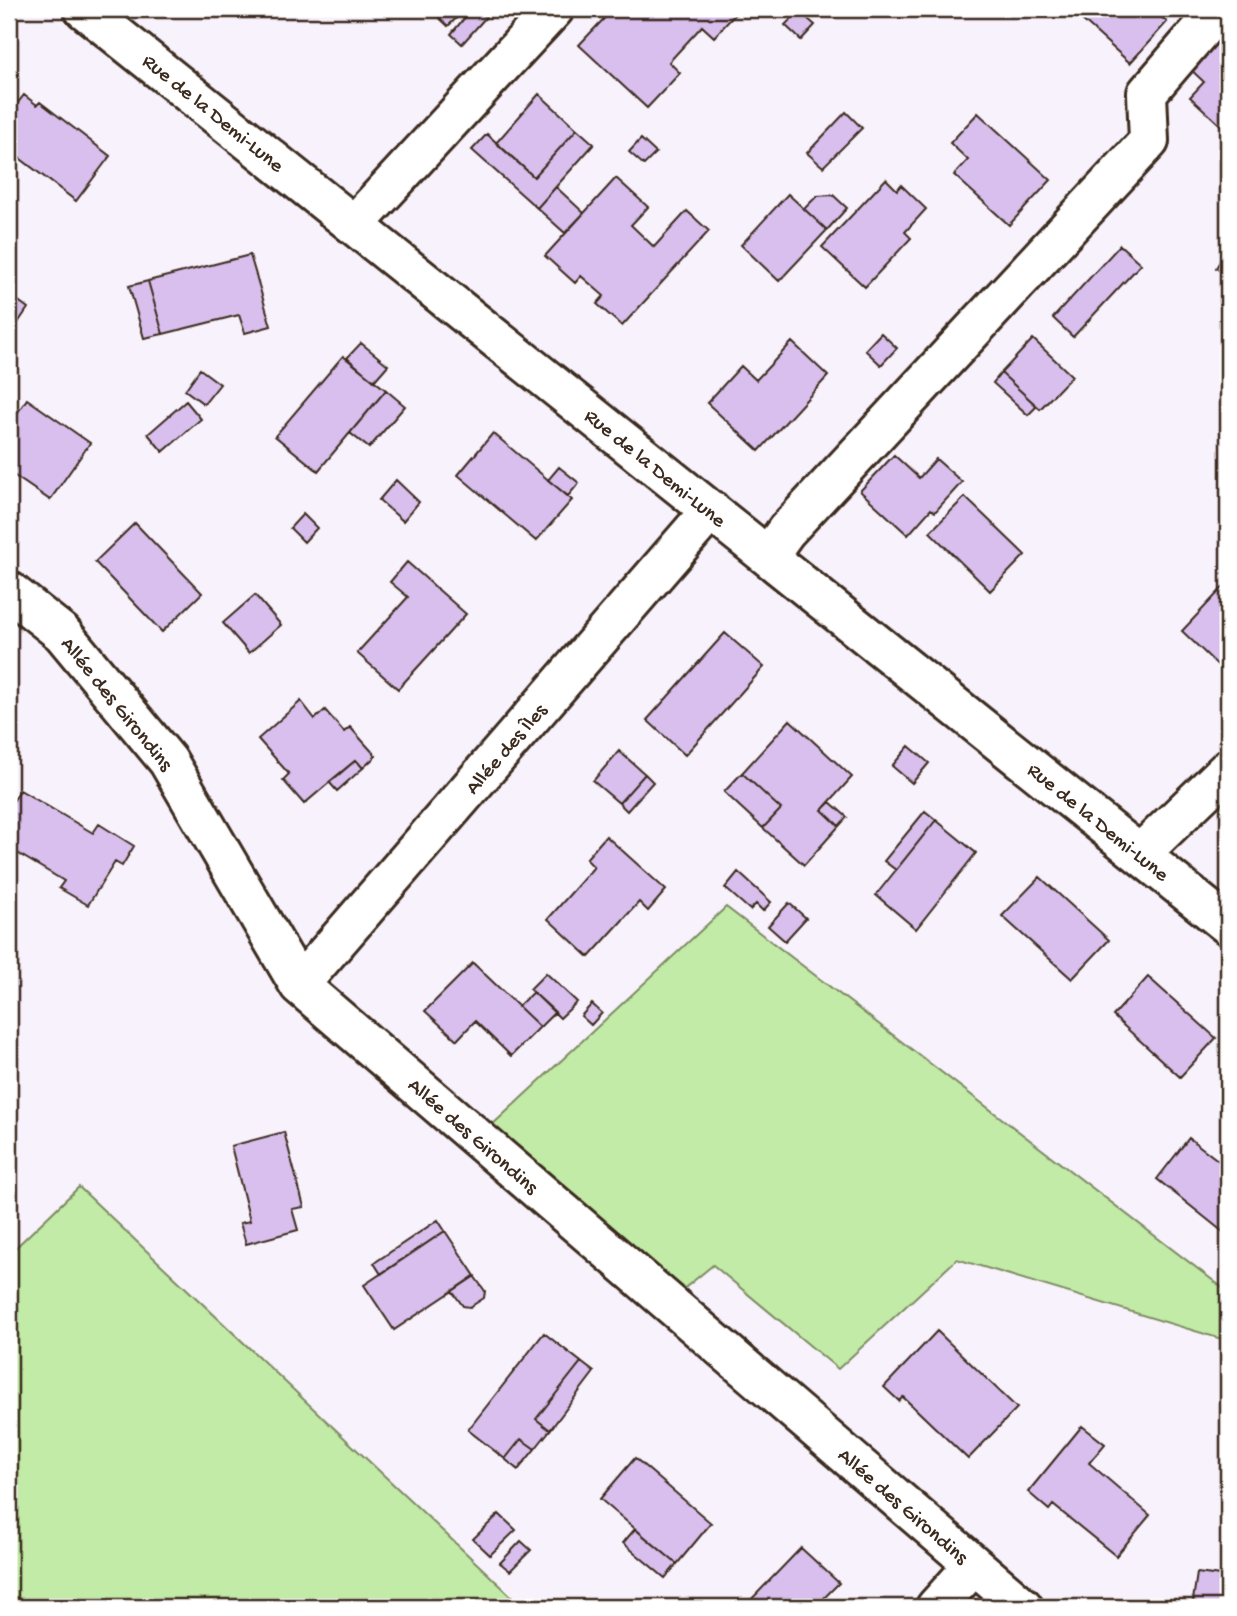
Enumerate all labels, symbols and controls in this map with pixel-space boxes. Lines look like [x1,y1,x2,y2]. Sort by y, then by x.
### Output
street label: Rue de la Demi-Lune [136,50,289,180]
street label: Rue de la Demi-Lune [578,405,731,535]
street label: Allée des Girondins [54,633,178,778]
street label: Allée des Îles [461,699,555,801]
street label: Rue de la Demi-Lune [1021,759,1174,889]
street label: Allée des Girondins [401,1074,543,1202]
street label: Allée des Girondins [831,1444,973,1572]

